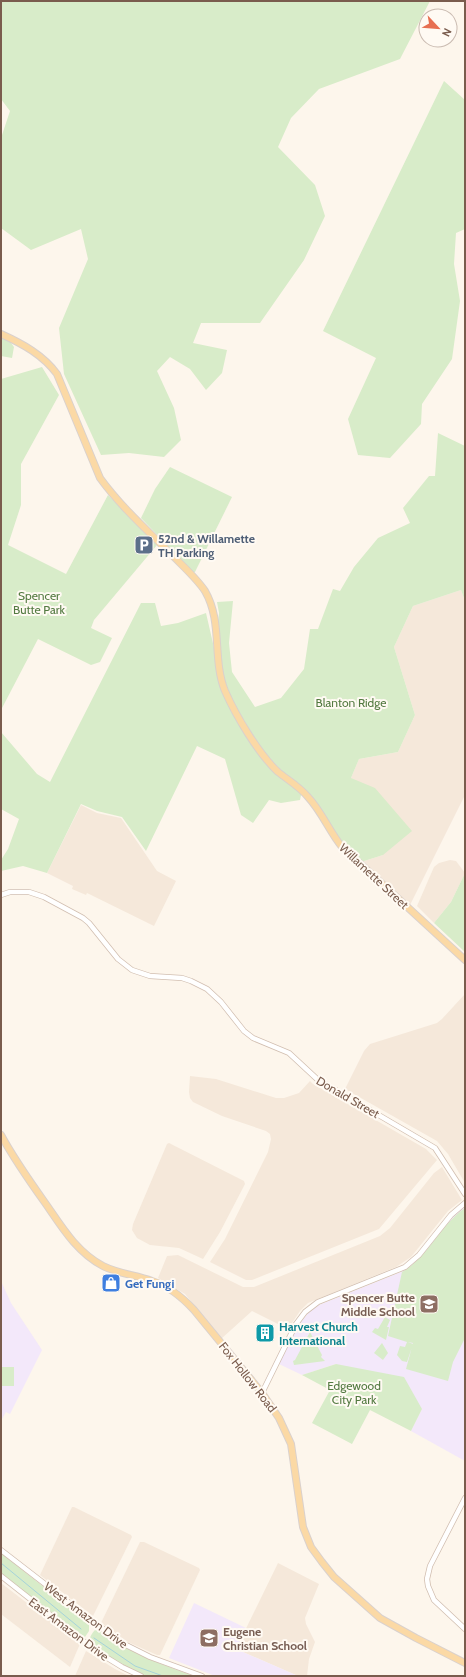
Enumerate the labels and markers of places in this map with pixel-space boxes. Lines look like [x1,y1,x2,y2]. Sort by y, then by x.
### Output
place label: 52nd & Willamette TH Parking [158,531,255,560]
parking icon: 52nd & Willamette TH Parking [133,534,155,556]
shop icon: Get Fungi [100,1272,122,1294]
place label: Get Fungi [125,1276,174,1291]
place label: Spencer Butte Middle School [341,1290,415,1319]
school or university icon: Spencer Butte Middle School [418,1293,440,1315]
place label: Harvest Church International [279,1319,358,1348]
building icon: Harvest Church International [254,1322,276,1344]
place label: Eugene Christian School [223,1624,307,1653]
school or university icon: Eugene Christian School [198,1627,220,1649]

